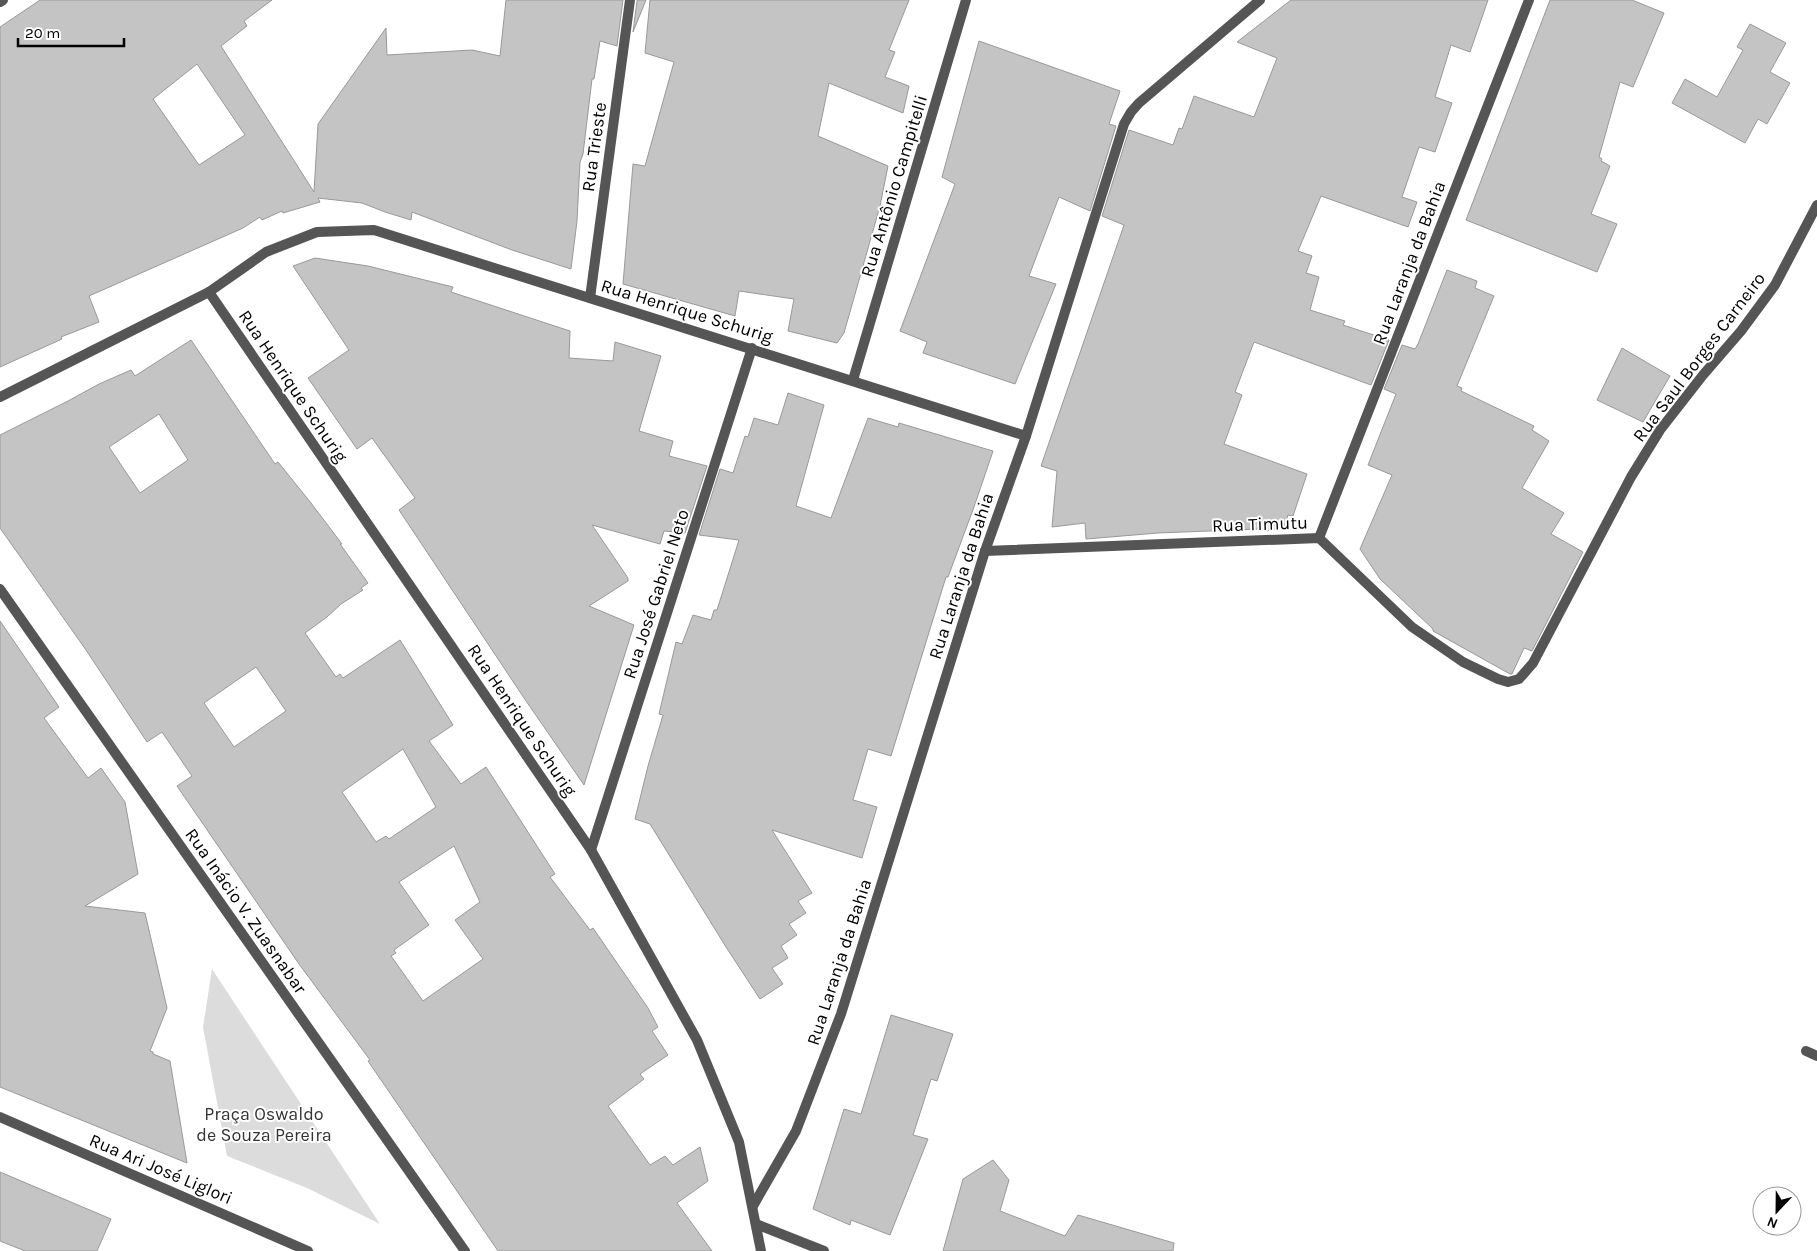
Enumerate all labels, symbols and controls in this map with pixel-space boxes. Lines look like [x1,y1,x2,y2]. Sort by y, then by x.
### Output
scale bar [18,15,124,47]
text: 20 m [25,24,60,42]
street label: Rua Antônio Campitelli [856,92,932,280]
street label: Rua Trieste [577,101,611,193]
street label: Rua Laranja da Bahia [1368,178,1450,348]
street label: Rua Saul Borges Carneiro [1628,268,1770,446]
street label: Rua Henrique Schurig [598,274,776,348]
street label: Rua Henrique Schurig [234,306,352,466]
street label: Rua Laranja da Bahia [924,490,998,662]
street label: Rua José Gabriel Neto [618,506,694,682]
street label: Rua Timutu [1212,511,1308,537]
street label: Rua Henrique Schurig [463,640,581,800]
street label: Rua Inácio V. Zuasnabar [180,824,312,998]
street label: Rua Laranja da Bahia [802,876,876,1048]
park label: Praça Oswaldo de Souza Pereira [196,1103,332,1146]
street label: Rua Ari José Liglori [86,1129,236,1209]
north arrow [1752,1186,1802,1236]
text: N [1764,1213,1780,1232]

